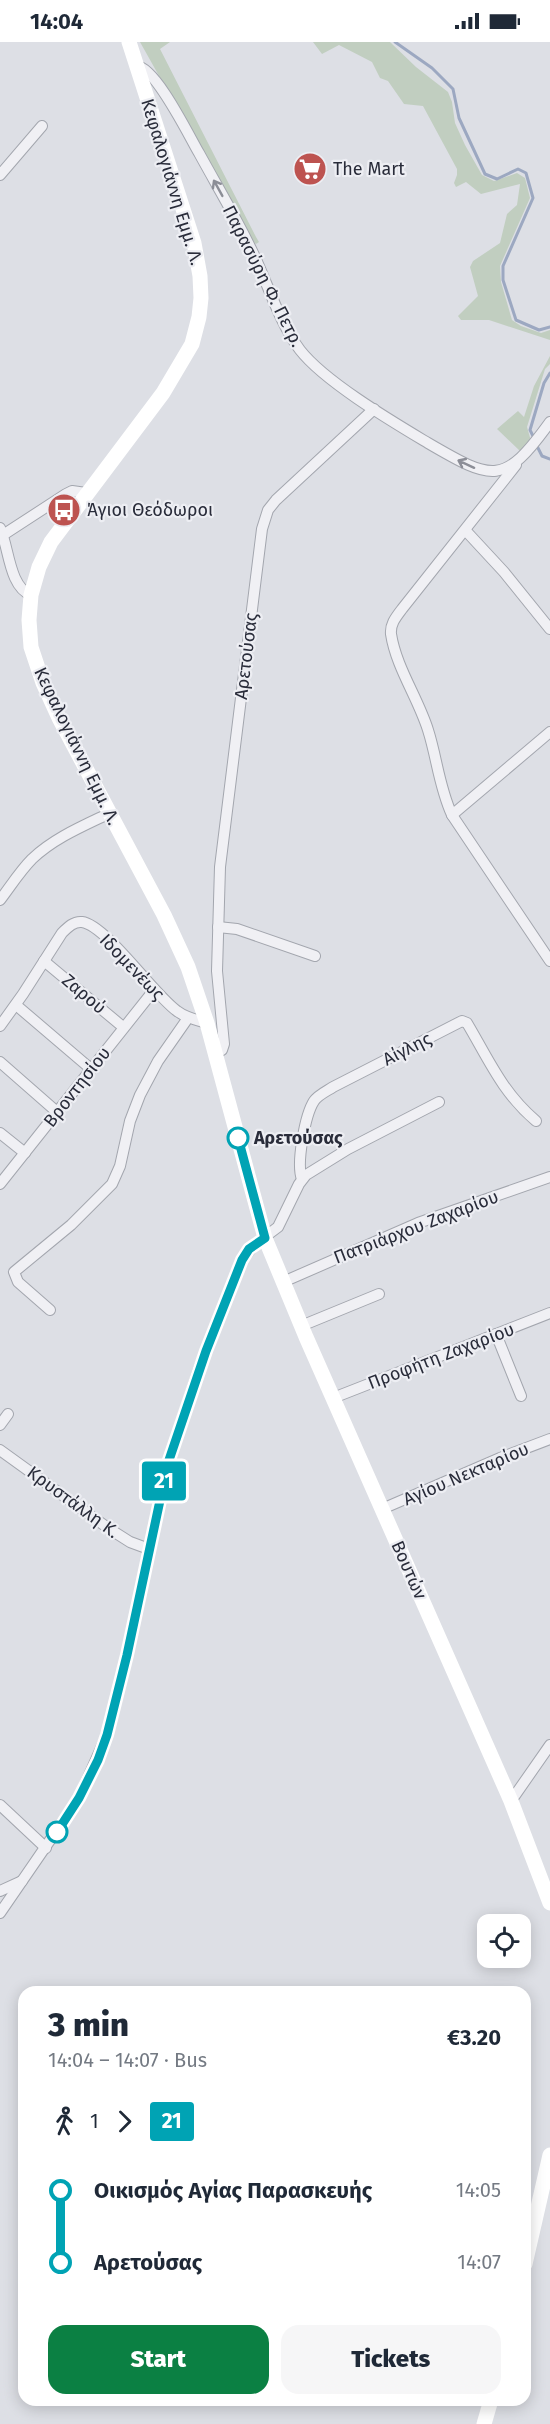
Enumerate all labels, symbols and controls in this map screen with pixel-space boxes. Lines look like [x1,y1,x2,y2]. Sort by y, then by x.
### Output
text: 14:04 [30,8,83,35]
street label: Κεφαλογιάννη Εμμ. Λ. [136,96,208,268]
supermarket icon: The Mart [292,151,328,187]
place label: The Mart [333,158,405,180]
one-way arrow [212,179,223,197]
street label: Παρασύρη Φ. Πετρ. [218,201,308,351]
one-way arrow [457,457,475,469]
bus stop icon: Άγιοι Θεόδωροι [46,492,82,528]
place label: Άγιοι Θεόδωροι [87,499,213,521]
street label: Αρετούσας [230,611,262,701]
street label: Κεφαλογιάννη Εμμ. Λ. [29,664,125,828]
street label: Ιδομενέως [95,929,170,1005]
street label: Ζαρού [57,969,111,1019]
street label: Αίγλης [379,1027,435,1071]
street label: Βροντησίου [39,1042,115,1132]
marker: Αρετούσας [227,1127,249,1149]
place label: Αρετούσας [253,1127,343,1149]
street label: Πατριάρχου Ζαχαρίου [330,1185,502,1269]
street label: Προφήτη Ζαχαρίου [365,1318,517,1394]
street label: Αγίου Νεκταρίου [400,1438,532,1510]
street label: Κρυστάλλη Κ. [23,1461,123,1543]
line badge: 21 [137,1462,191,1500]
text: 21 [154,1468,174,1494]
street label: Βουτών [386,1537,432,1603]
unlabelled marker [46,1821,68,1843]
map controls [477,1914,531,1968]
button: locate [477,1914,531,1968]
text: 3 min [48,2005,129,2045]
text: €3.20 [447,2024,501,2051]
text: 14:04 – 14:07 · Bus [48,2048,207,2072]
icon: walk [48,2105,81,2138]
icon: forward [108,2105,141,2138]
text: 21 [162,2108,182,2134]
text: 1 [90,2109,99,2133]
text: Οικισμός Αγίας Παρασκευής [94,2177,372,2204]
text: 14:05 [456,2178,501,2202]
text: Αρετούσας [94,2249,202,2276]
text: 14:07 [457,2250,501,2274]
button: Start [48,2325,269,2394]
button: Tickets [281,2325,501,2394]

